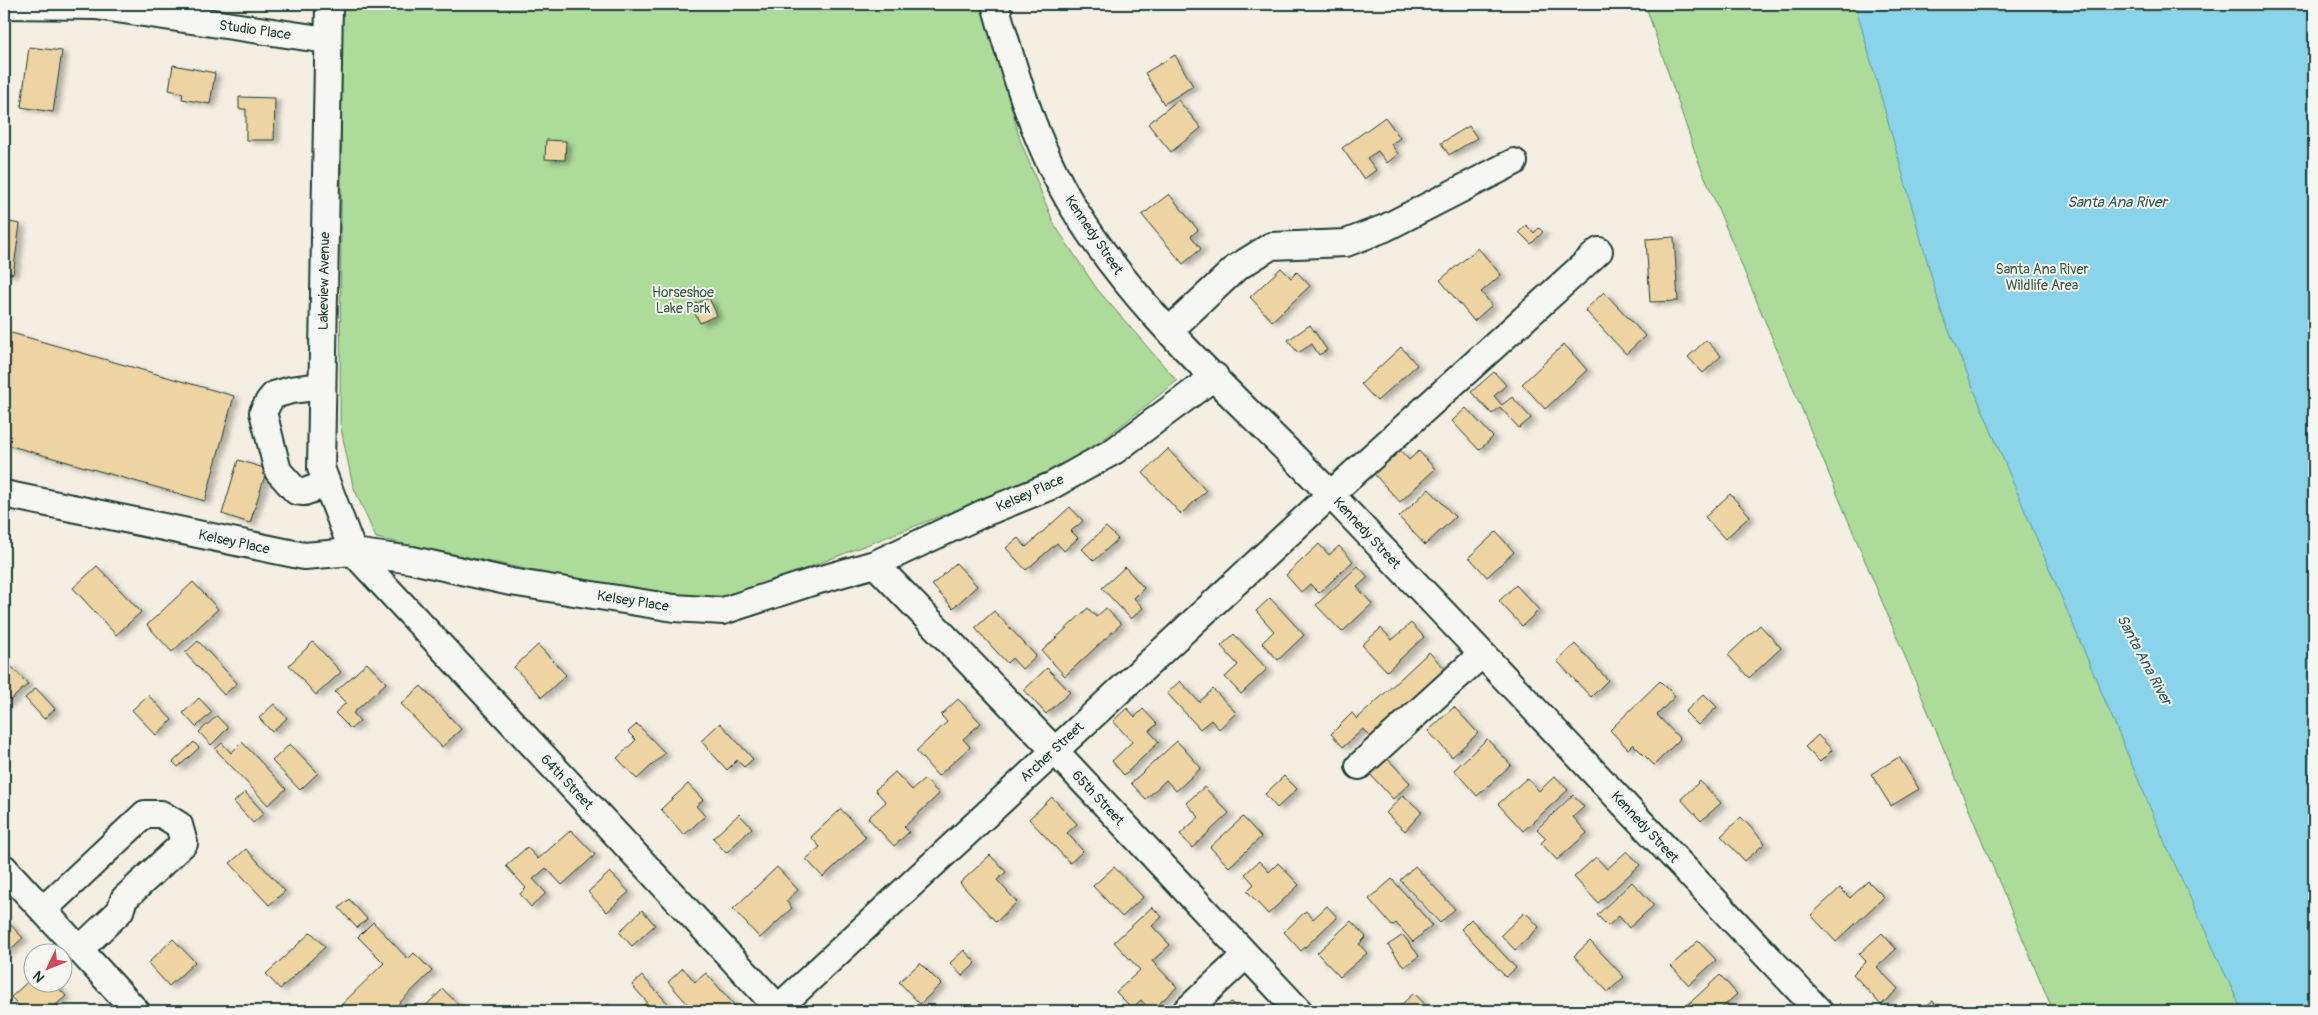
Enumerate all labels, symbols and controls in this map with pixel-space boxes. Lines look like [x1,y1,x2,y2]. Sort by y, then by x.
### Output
street label: Studio Place [218,17,292,43]
street label: Kennedy Street [1061,192,1127,278]
water label: Santa Ana River [2067,193,2168,212]
street label: Lakeview Avenue [315,232,333,330]
park label: Santa Ana River Wildlife Area [1995,261,2089,294]
park label: Horseshoe Lake Park [652,284,714,317]
street label: Kelsey Place [993,470,1067,515]
street label: Kennedy Street [1330,494,1405,573]
street label: Kelsey Place [197,526,271,558]
street label: Kelsey Place [596,587,670,615]
water label: Santa Ana River [2112,612,2177,710]
street label: Archer Street [1017,718,1088,786]
street label: 64th Street [537,751,597,813]
street label: 65th Street [1068,767,1128,829]
street label: Kennedy Street [1608,788,1683,867]
north arrow [22,942,72,992]
text: N [29,967,48,986]

